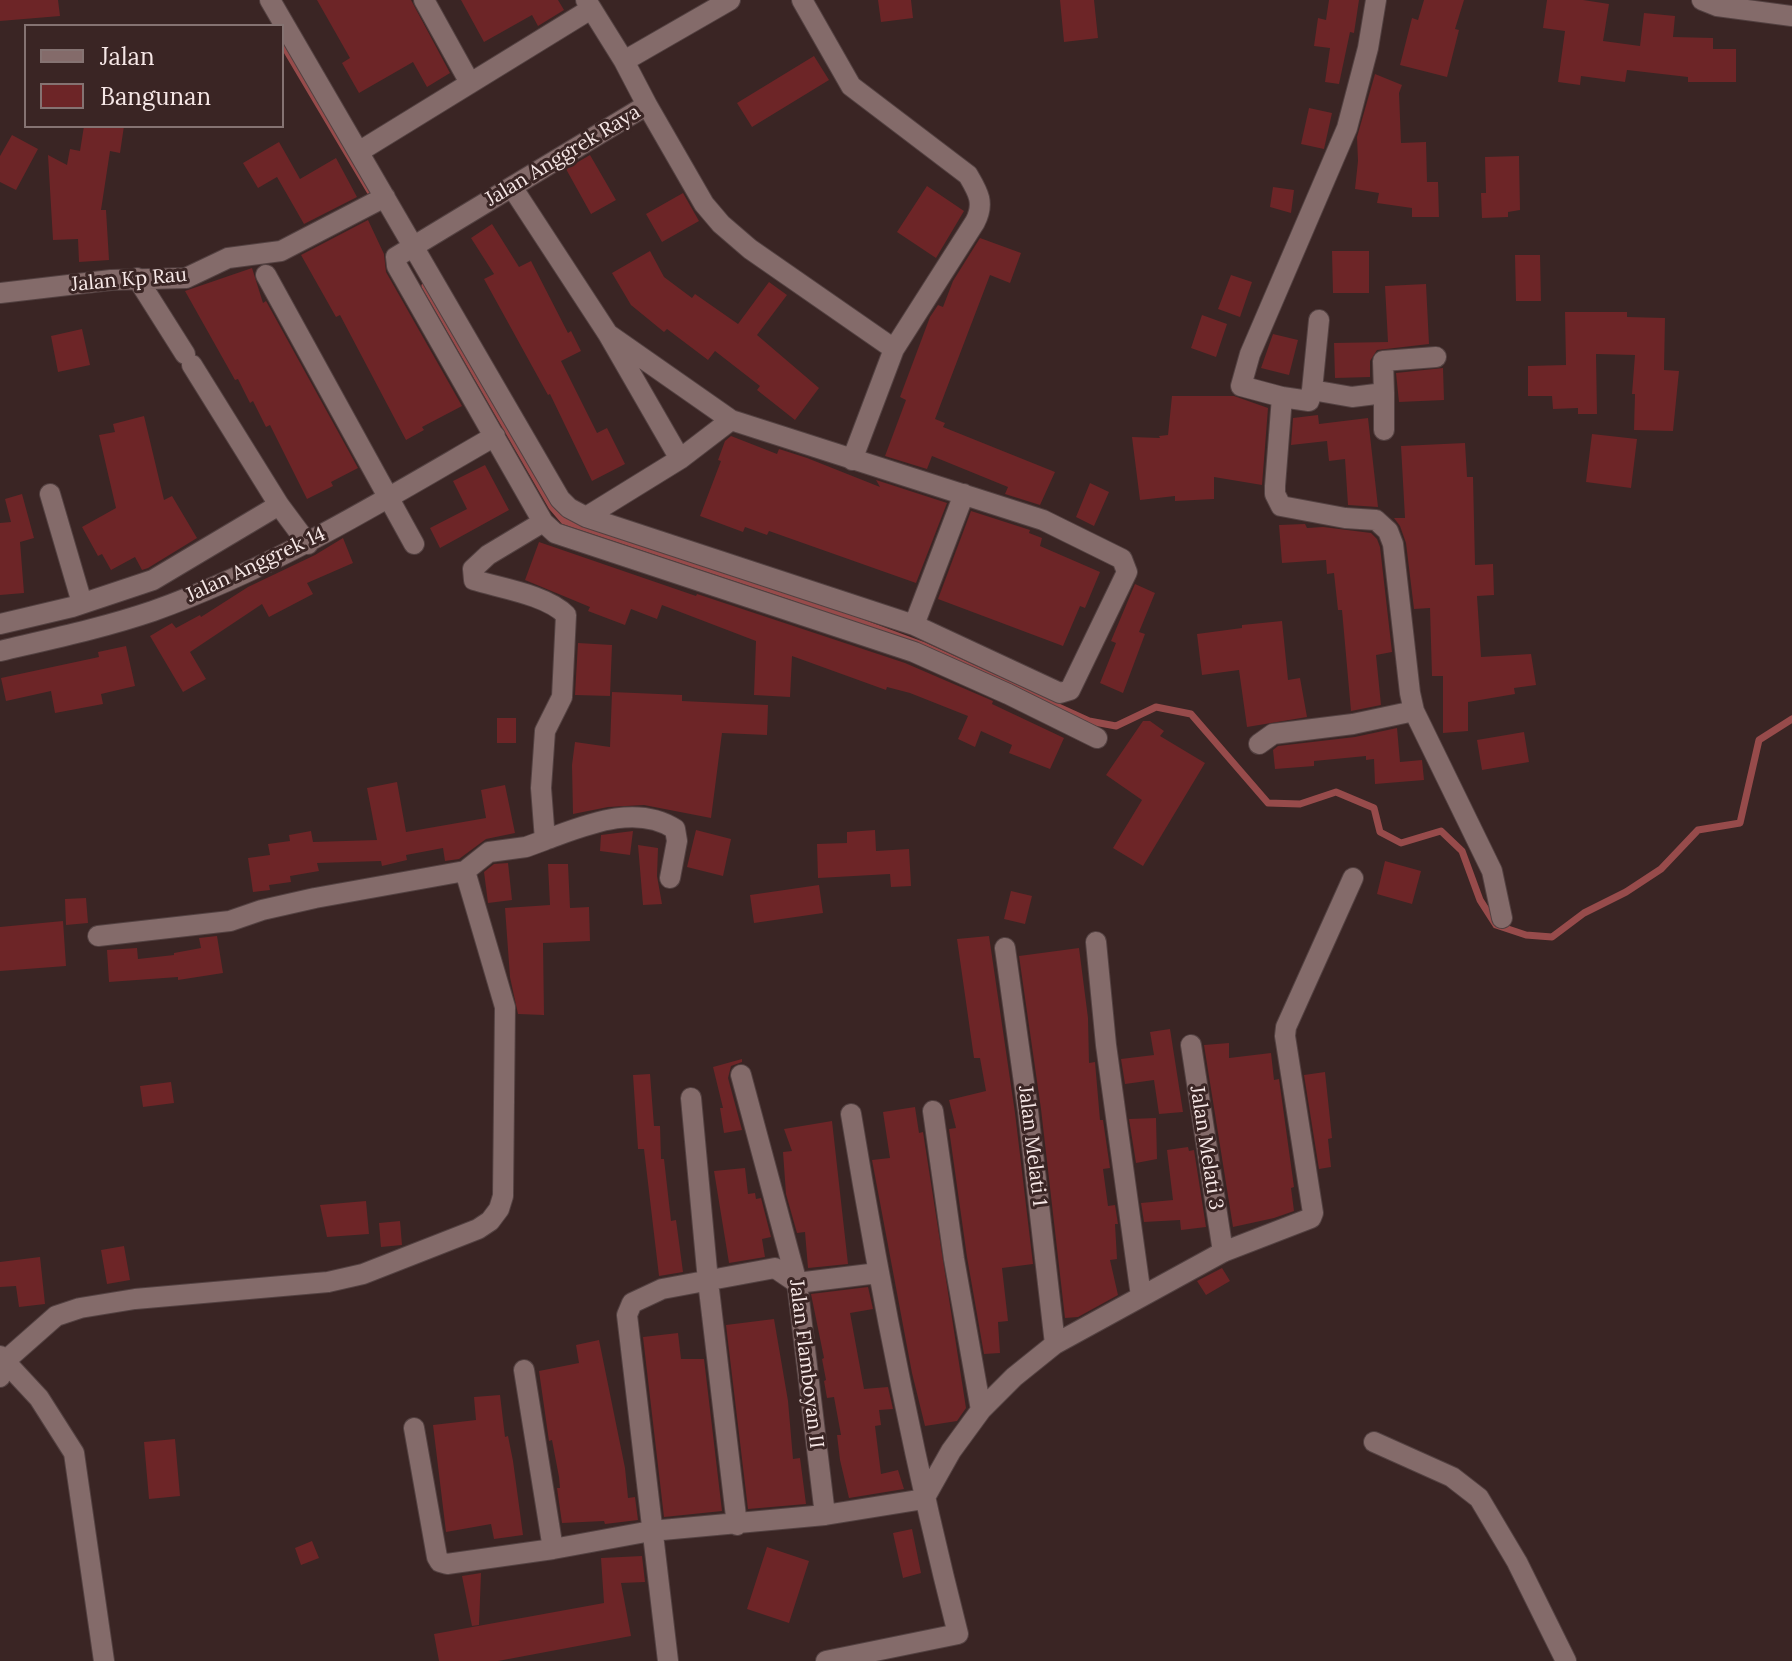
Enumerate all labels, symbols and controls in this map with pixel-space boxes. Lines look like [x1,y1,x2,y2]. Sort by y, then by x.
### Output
legend [24,24,284,128]
text: Jalan [100,41,154,72]
text: Bangunan [100,81,211,112]
street label: Jalan Anggrek Raya [481,100,645,212]
street label: Jalan Kp Rau [70,263,188,297]
street label: Jalan Anggrek 14 [183,522,329,608]
street label: Jalan Melati 1 [1013,1084,1051,1208]
street label: Jalan Melati 3 [1184,1084,1228,1212]
street label: Jalan Flamboyan II [784,1278,828,1450]

